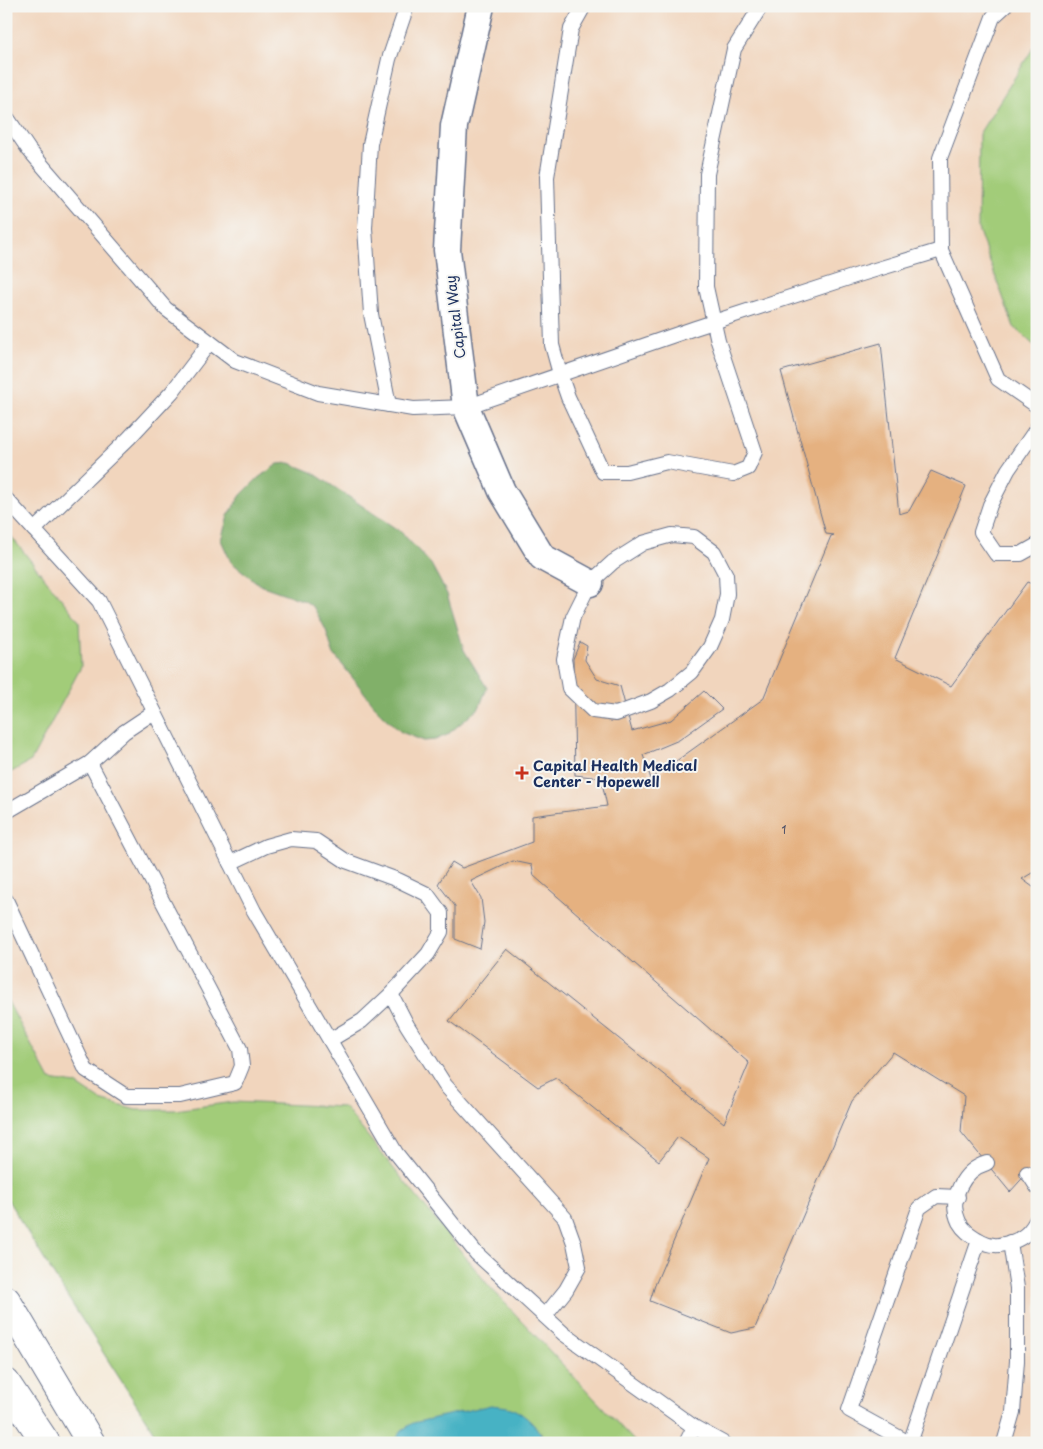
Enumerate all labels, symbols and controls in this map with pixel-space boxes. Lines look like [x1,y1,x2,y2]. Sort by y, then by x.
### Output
street label: Capital Way [439,274,471,360]
place label: Capital Health Medical Center - Hopewell [533,755,697,792]
marker: Capital Health Medical Center - Hopewell [515,766,529,780]
house number: 1 [782,821,787,838]

